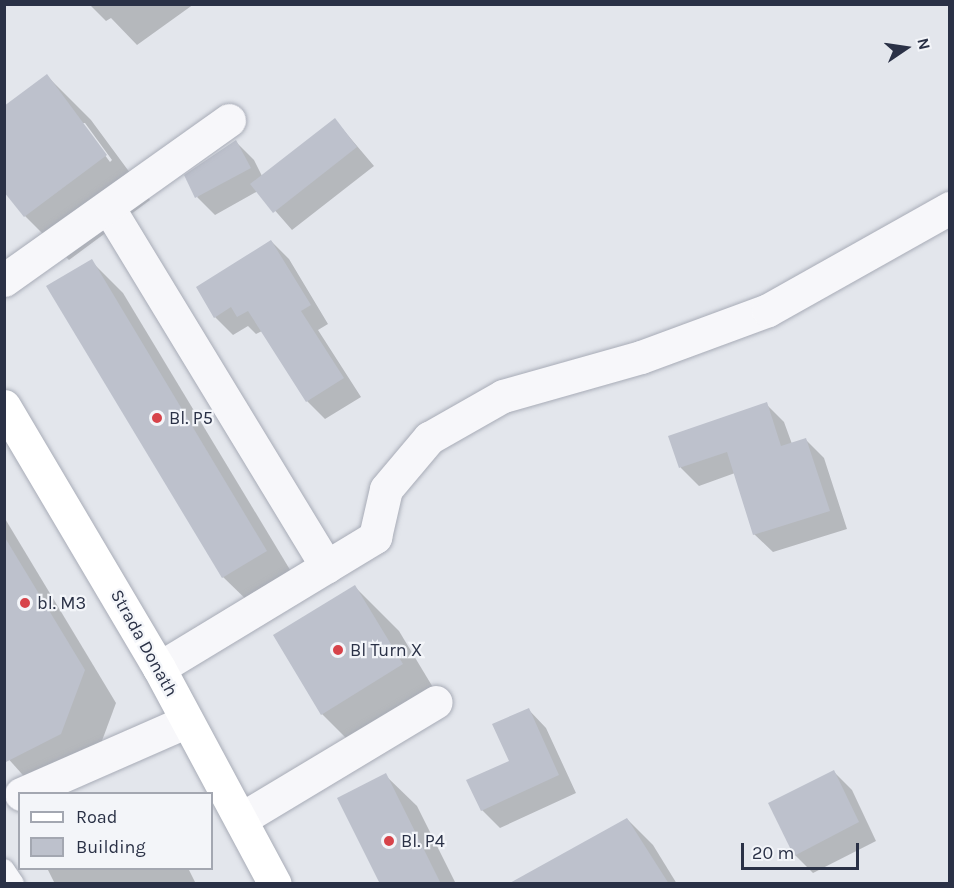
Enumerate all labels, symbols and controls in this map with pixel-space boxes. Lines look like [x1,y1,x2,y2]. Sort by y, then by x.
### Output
north arrow [876,18,936,78]
text: N [913,36,935,52]
place label: Bl. P5 [169,407,213,429]
marker: Bl. P5 [150,411,164,425]
street label: Strada Donath [106,586,182,700]
place label: bl. M3 [37,592,86,614]
marker: bl. M3 [18,596,32,610]
place label: Bl Turn X [350,639,422,661]
marker: Bl Turn X [331,643,345,657]
legend [18,792,213,870]
text: Road [76,806,117,828]
place label: Bl. P4 [401,830,445,852]
scale bar [744,831,862,869]
marker: Bl. P4 [382,834,396,848]
text: Building [76,836,146,858]
text: 20 m [752,842,794,864]

